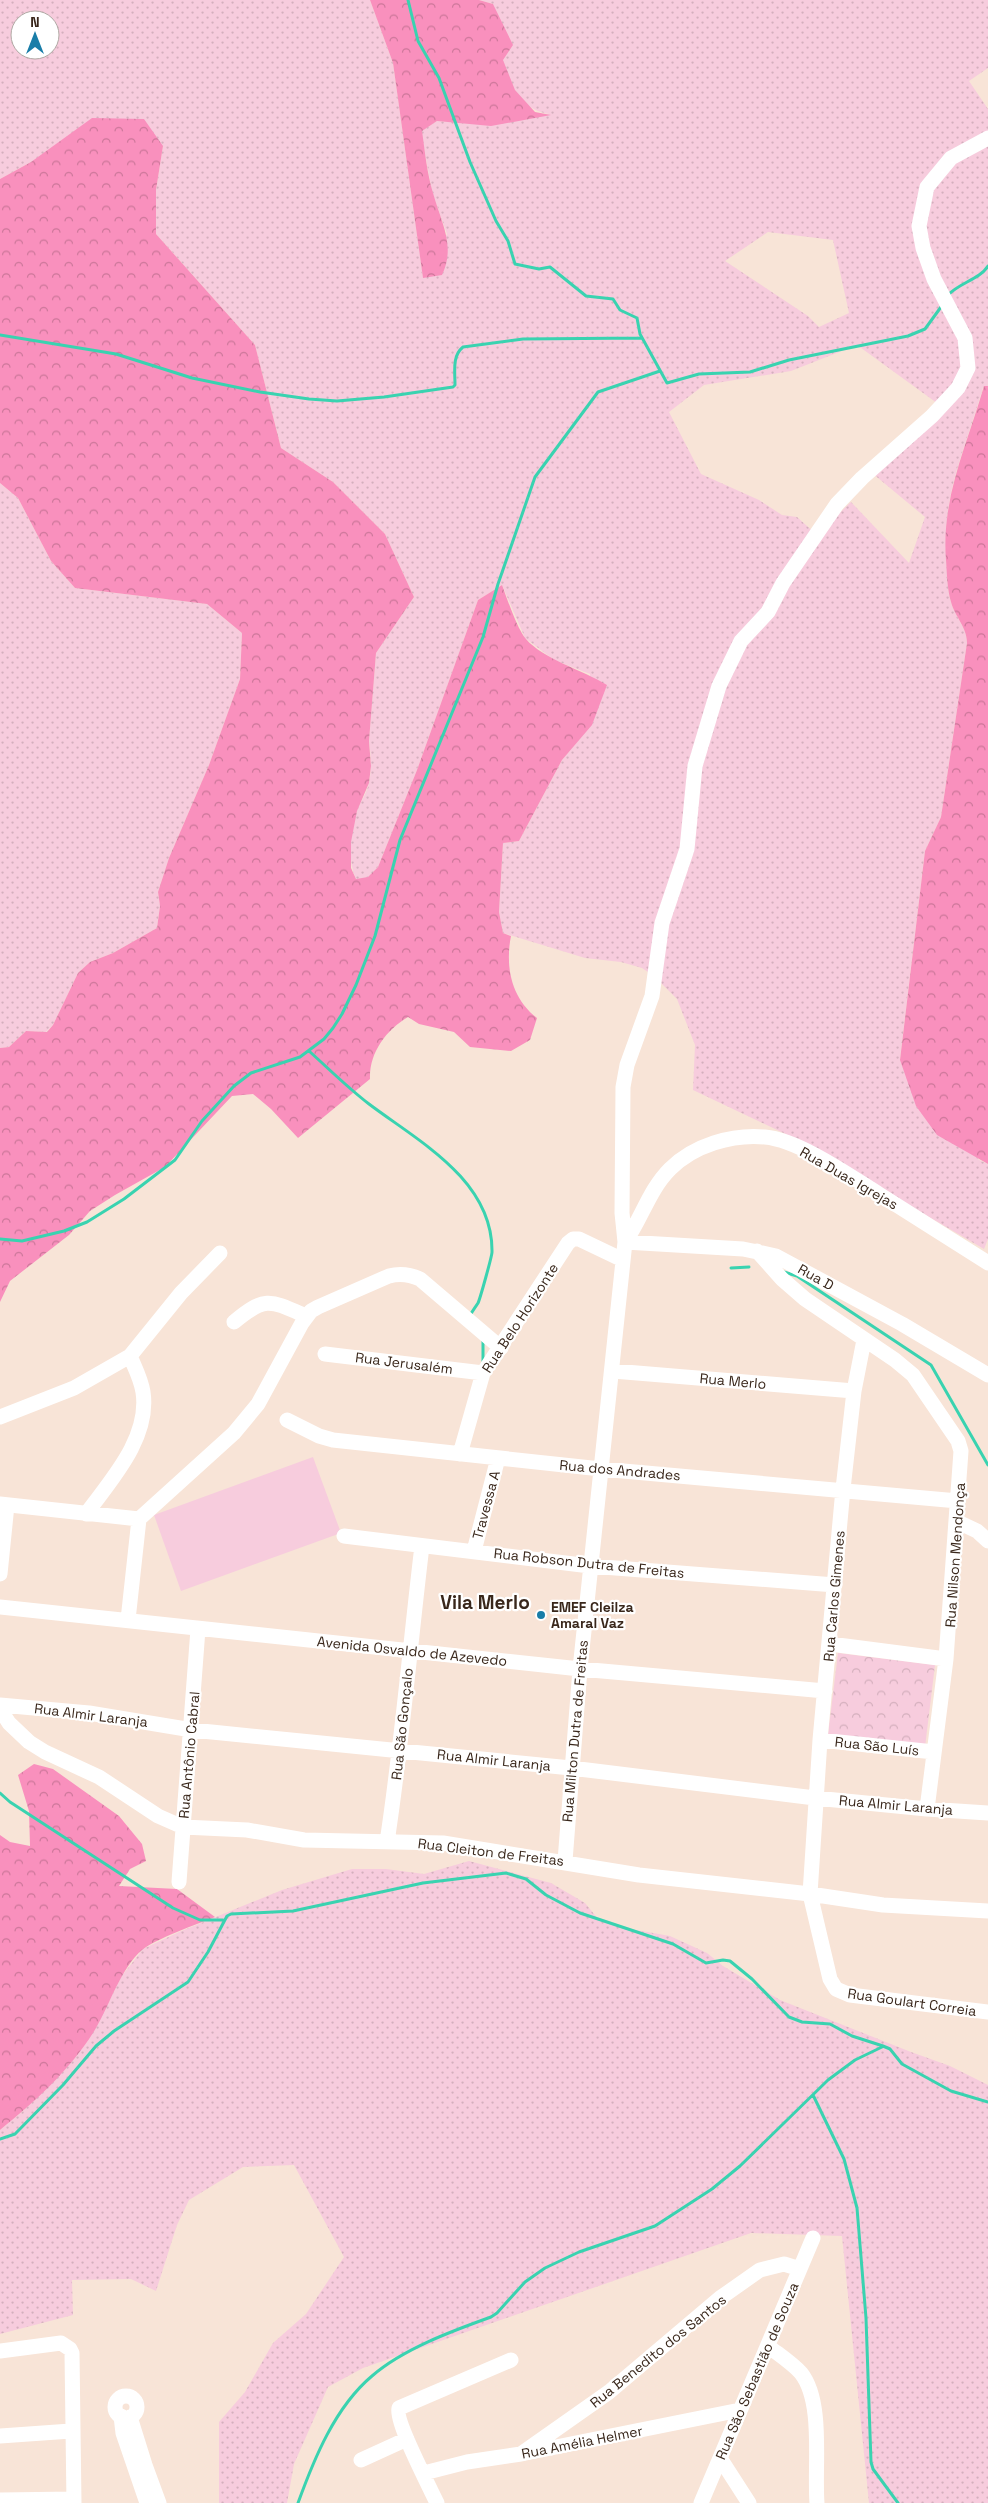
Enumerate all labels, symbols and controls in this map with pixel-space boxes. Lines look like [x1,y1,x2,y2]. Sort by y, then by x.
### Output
north arrow [10,10,60,60]
text: N [30,13,40,31]
street label: Rua Duas Igrejas [797,1143,901,1213]
street label: Rua Belo Horizonte [478,1260,562,1376]
street label: Rua D [795,1260,837,1294]
street label: Rua Jerusalém [354,1348,454,1378]
street label: Rua Merlo [699,1369,767,1393]
street label: Rua dos Andrades [559,1456,681,1484]
street label: Travessa A [468,1468,504,1541]
street label: Rua Nilson Mendonça [941,1482,969,1628]
street label: Rua Carlos Gimenes [819,1530,849,1662]
street label: Rua Robson Dutra de Freitas [493,1544,685,1582]
district label: Vila Merlo [440,1590,530,1615]
place label: EMEF Cleilza Amaral Vaz [551,1598,634,1632]
marker: EMEF Cleilza Amaral Vaz [535,1609,547,1621]
street label: Avenida Osvaldo de Azevedo [316,1632,508,1670]
street label: Rua Milton Dutra de Freitas [558,1639,592,1823]
street label: Rua São Gonçalo [387,1667,417,1781]
street label: Rua Antônio Cabral [174,1691,204,1819]
street label: Rua Almir Laranja [33,1699,149,1731]
street label: Rua São Luís [834,1733,920,1759]
street label: Rua Almir Laranja [436,1745,552,1775]
street label: Rua Almir Laranja [838,1791,954,1819]
street label: Rua Cleiton de Freitas [417,1834,565,1870]
street label: Rua Goulart Correia [846,1984,978,2020]
street label: Rua São Sebastião de Souza [711,2280,803,2462]
street label: Rua Benedito dos Santos [586,2290,730,2412]
street label: Rua Amélia Helmer [520,2421,644,2463]

